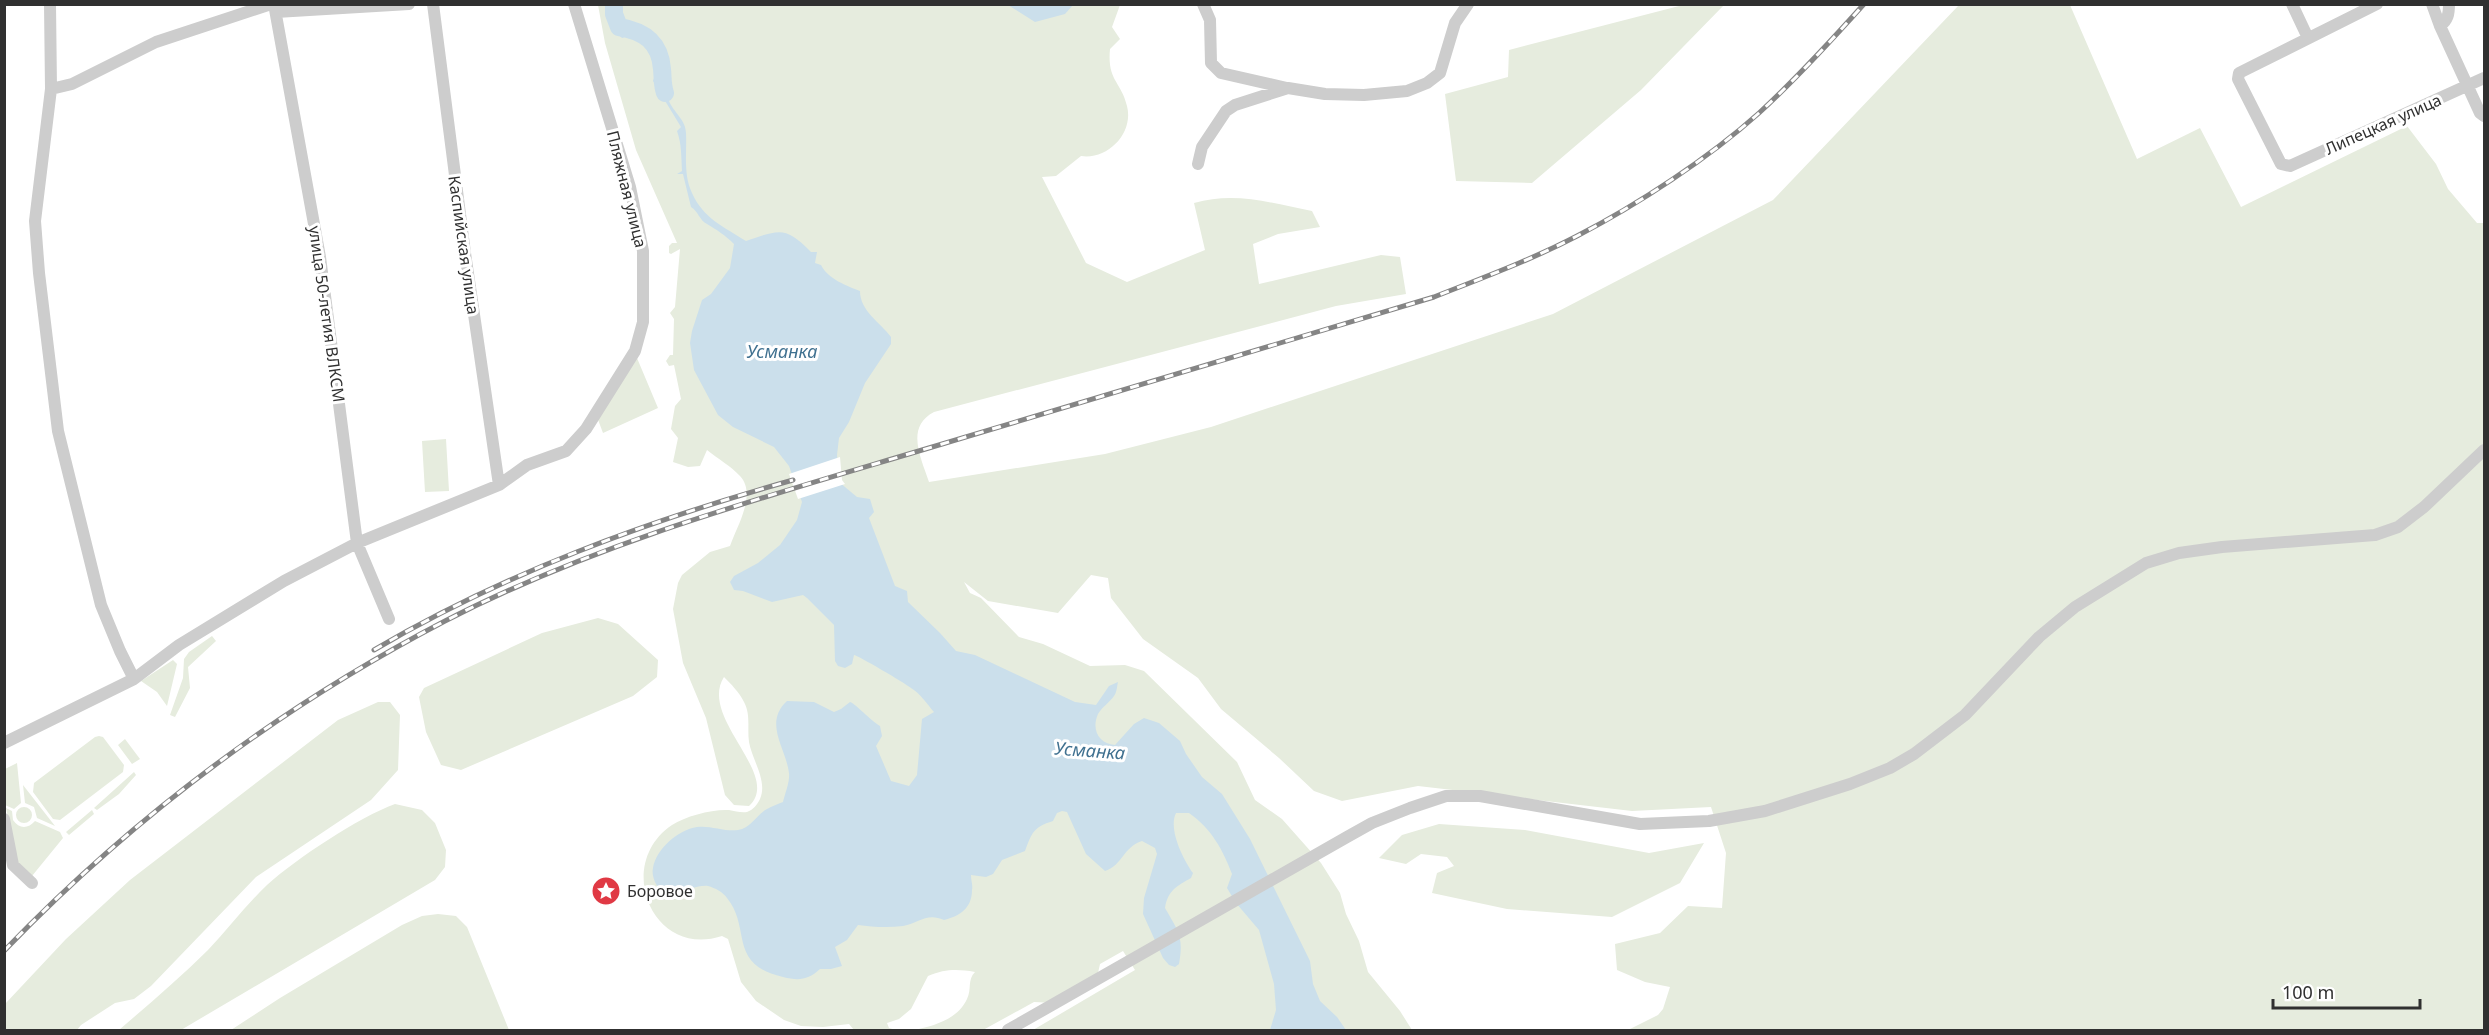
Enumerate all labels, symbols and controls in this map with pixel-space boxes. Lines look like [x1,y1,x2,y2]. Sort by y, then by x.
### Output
street label: Липецкая улица [2321,88,2445,160]
street label: Пляжная улица [602,128,652,250]
street label: Каспийская улица [443,174,485,316]
street label: улица 50-летия ВЛКСМ [304,224,350,404]
water label: Усманка [747,339,817,363]
water label: Усманка [1054,736,1126,764]
place icon: Боровое [590,875,622,907]
place label: Боровое [627,880,693,902]
scale bar [2273,972,2420,1010]
text: 100 m [2282,980,2334,1004]

